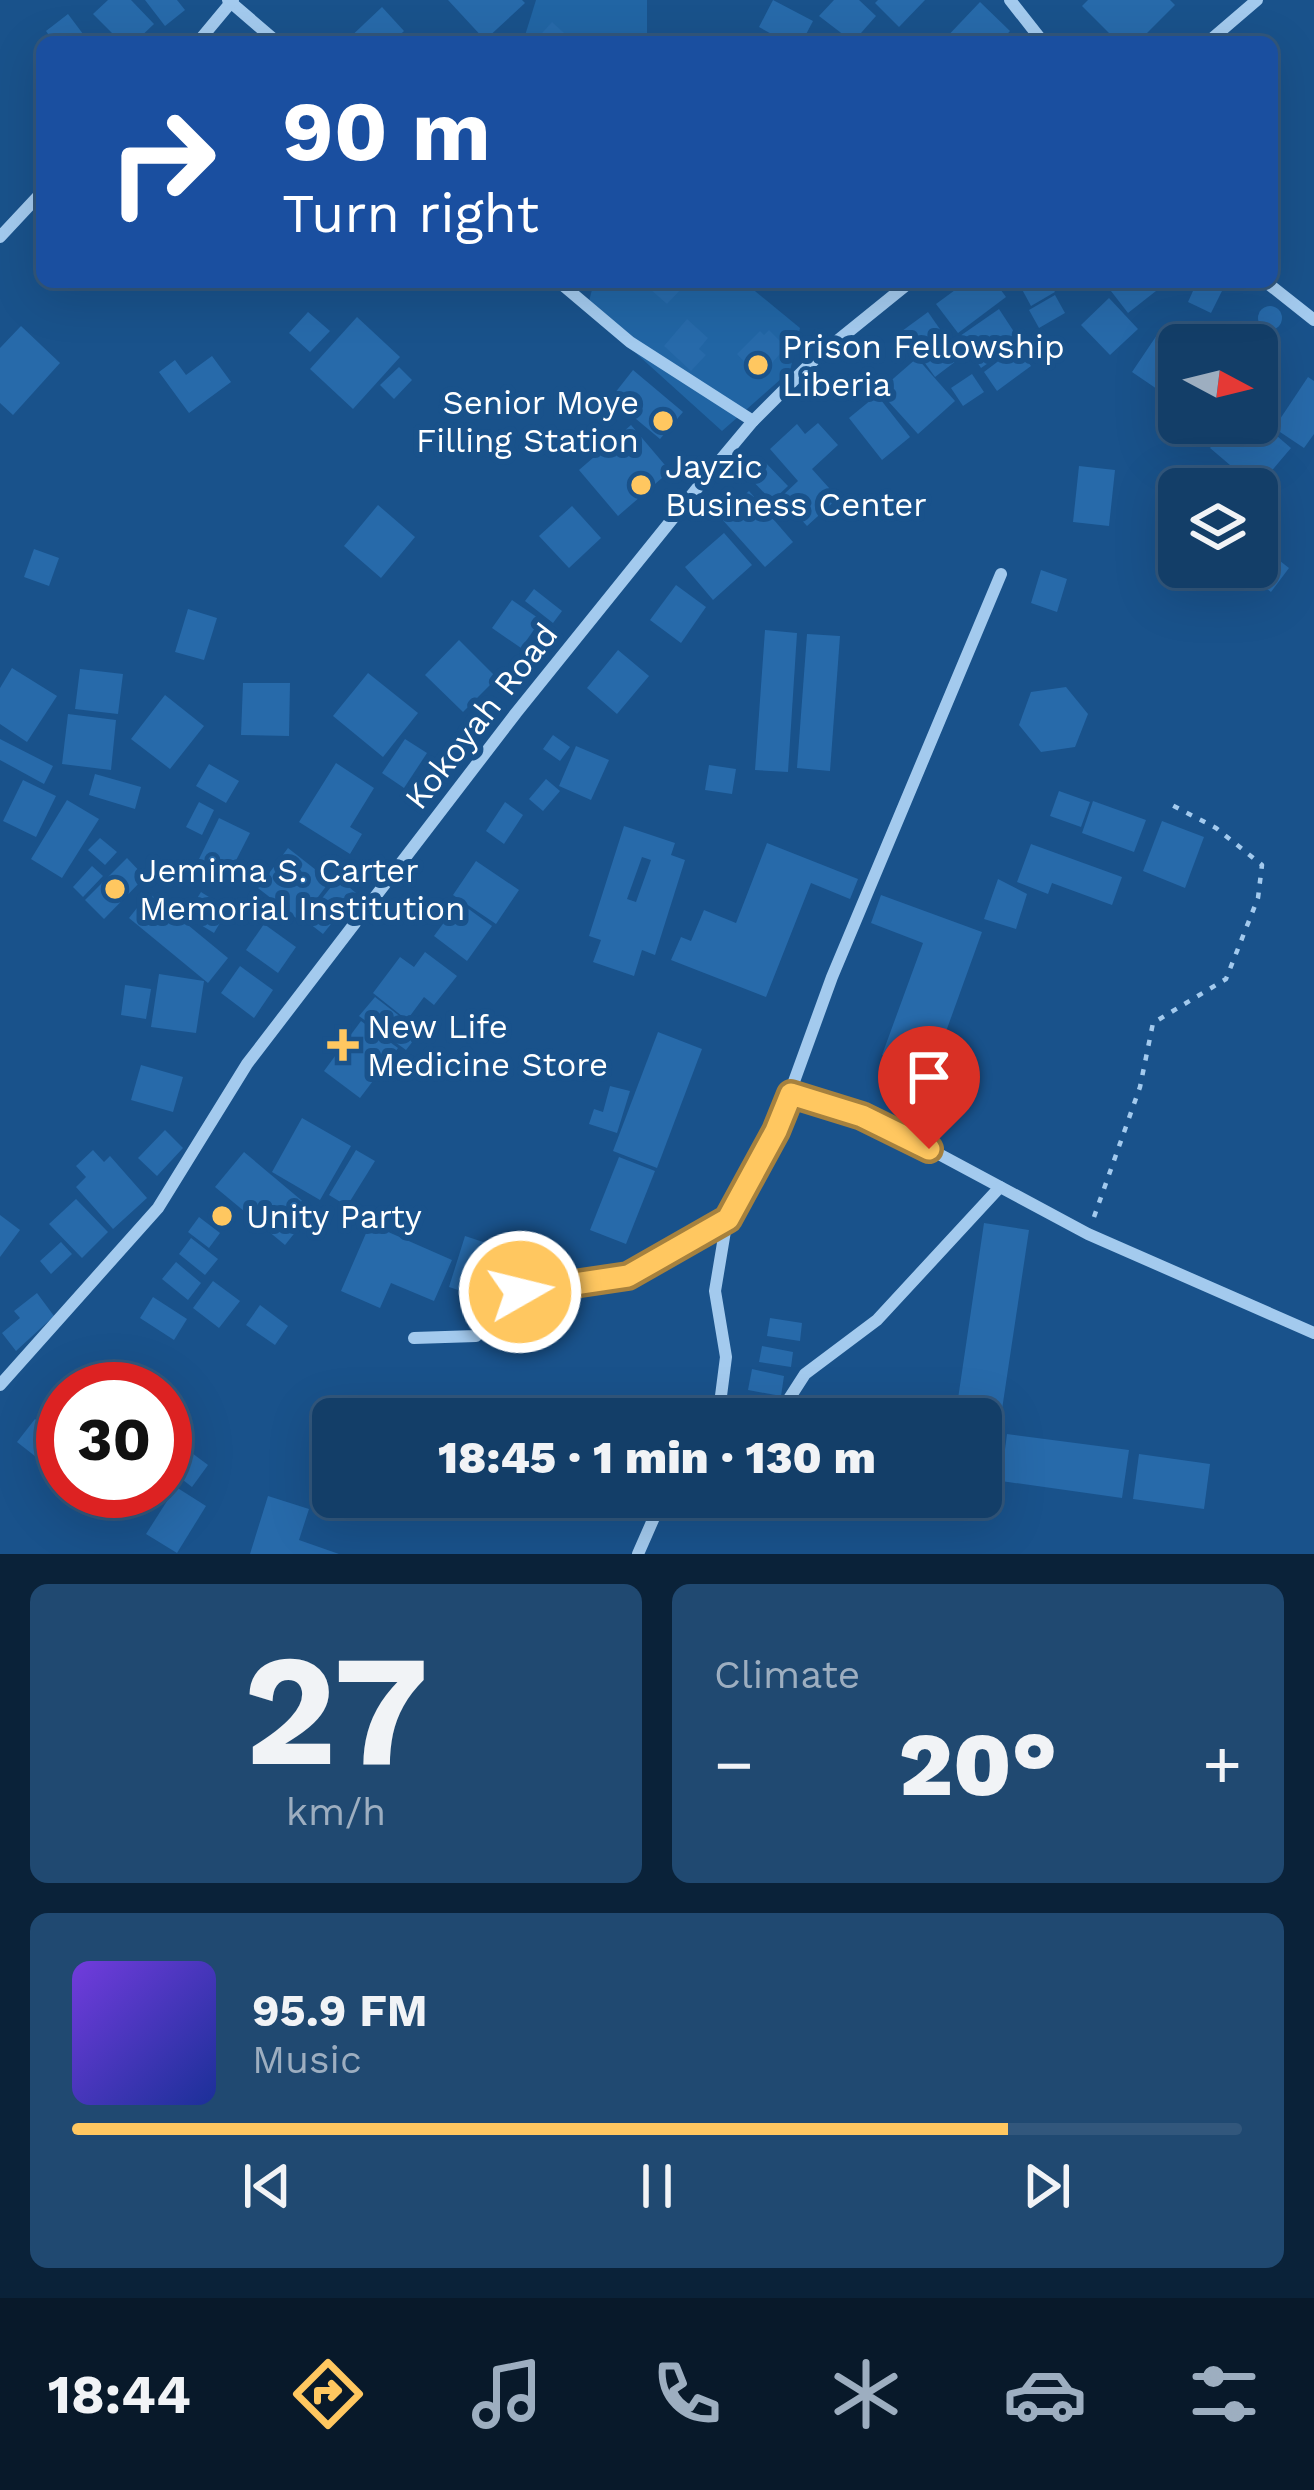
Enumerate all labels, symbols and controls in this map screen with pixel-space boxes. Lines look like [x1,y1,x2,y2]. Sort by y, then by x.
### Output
text: 90 m [282,82,491,180]
icon: right [84,84,240,240]
text: Turn right [282,182,539,245]
north arrow [1158,324,1278,444]
map controls [1158,324,1278,588]
place label: Prison Fellowship Liberia [782,327,1065,404]
marker: Prison Fellowship Liberia [745,352,771,378]
place label: Senior Moye Filling Station [416,383,639,460]
marker: Senior Moye Filling Station [650,408,676,434]
place label: Jayzic Business Center [665,447,927,524]
button: layers [1158,468,1278,588]
marker: Jayzic Business Center [628,472,654,498]
street label: Kokoyah Road [396,615,566,817]
place label: Jemima S. Carter Memorial Institution [139,851,465,928]
marker: Jemima S. Carter Memorial Institution [102,876,128,902]
place label: New Life Medicine Store [367,1007,608,1084]
pin [878,1026,980,1149]
marker: New Life Medicine Store [330,1032,356,1058]
icon: arrive [896,1044,962,1110]
place label: Unity Party [246,1197,422,1236]
marker: Unity Party [209,1203,235,1229]
position arrow [457,1229,583,1355]
speed limit sign: 30 [36,1362,192,1518]
text: 18:45 · 1 min · 130 m [438,1431,876,1484]
text: 27 [244,1619,429,1802]
text: Climate [714,1652,860,1697]
text: 20° [899,1711,1057,1817]
text: − [714,1726,754,1803]
text: + [1202,1726,1242,1803]
text: km/h [286,1789,386,1834]
text: 95.9 FM [252,1984,428,2037]
text: Music [252,2037,362,2082]
icon: previous [234,2153,300,2219]
icon: pause [624,2153,690,2219]
icon: next [1014,2153,1080,2219]
icon: directions [286,2352,370,2436]
icon: music [465,2352,549,2436]
icon: phone [645,2352,729,2436]
icon: climate [824,2352,908,2436]
icon: car [1003,2352,1087,2436]
icon: filters [1182,2352,1266,2436]
text: 18:44 [48,2363,191,2426]

